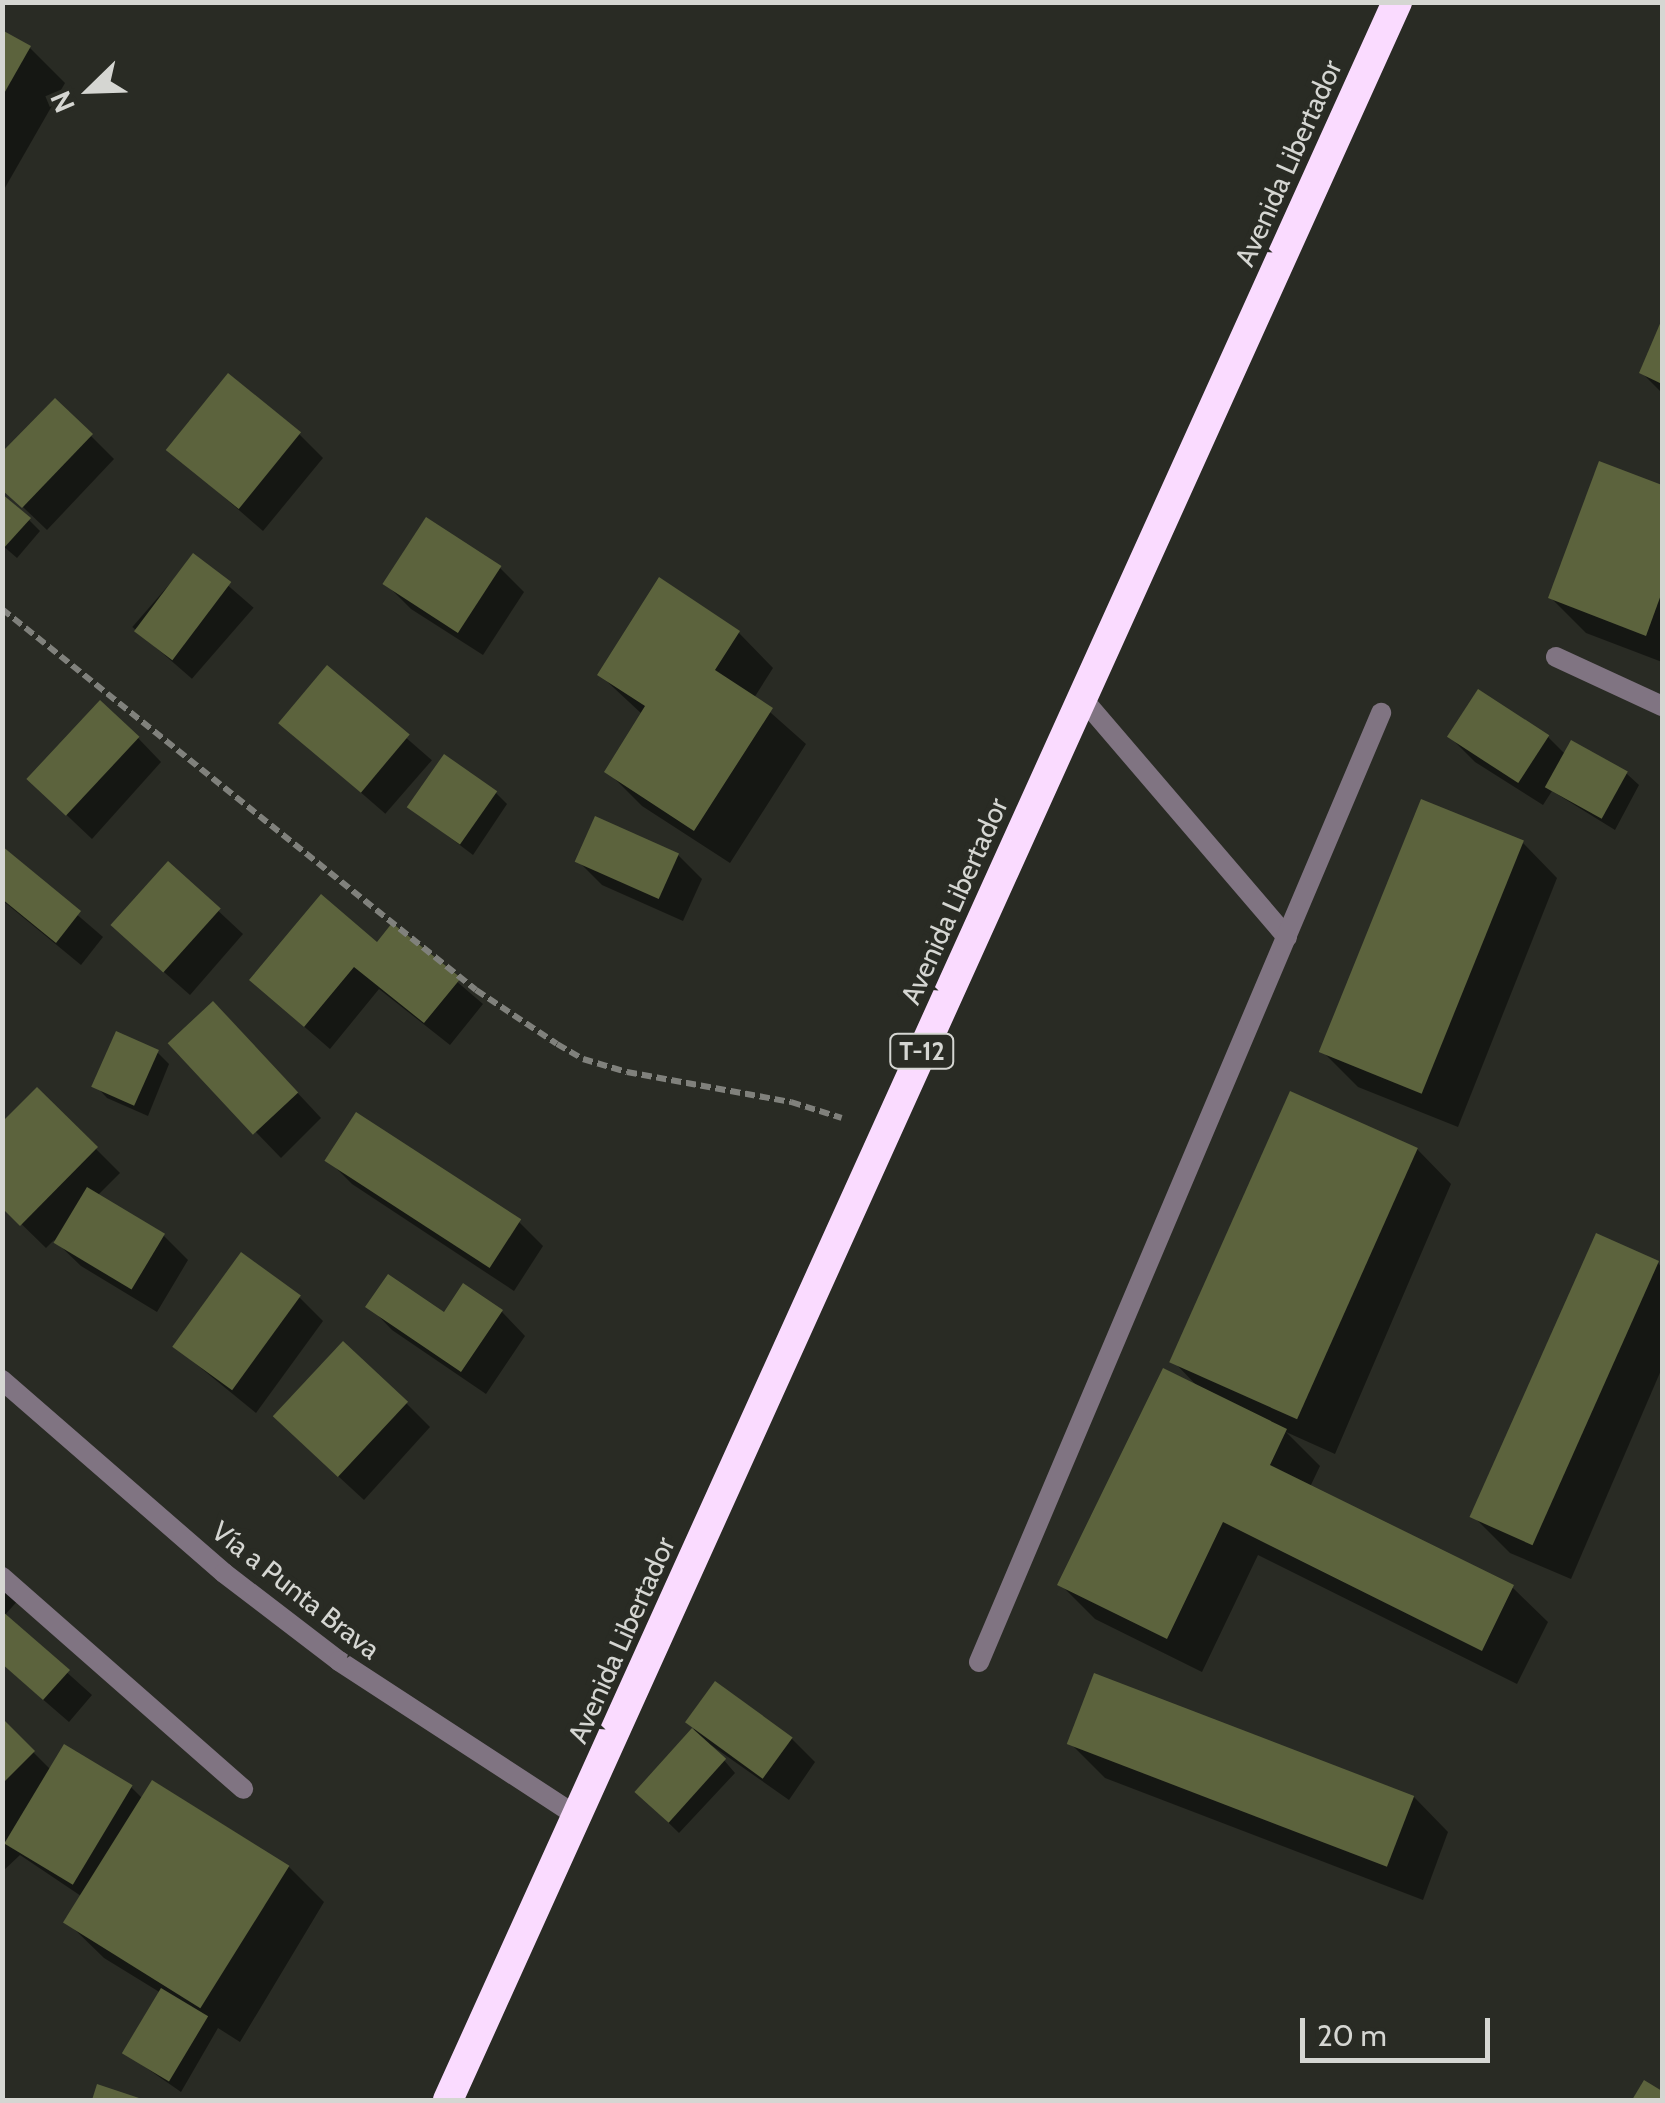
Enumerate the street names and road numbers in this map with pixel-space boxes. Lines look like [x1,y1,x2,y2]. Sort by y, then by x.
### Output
street label: Avenida Libertador [1227,55,1349,271]
street label: Avenida Libertador [893,793,1015,1009]
road number: T-12 [887,1031,957,1071]
street label: Vía a Punta Brava [205,1514,387,1666]
street label: Avenida Libertador [560,1532,682,1748]

